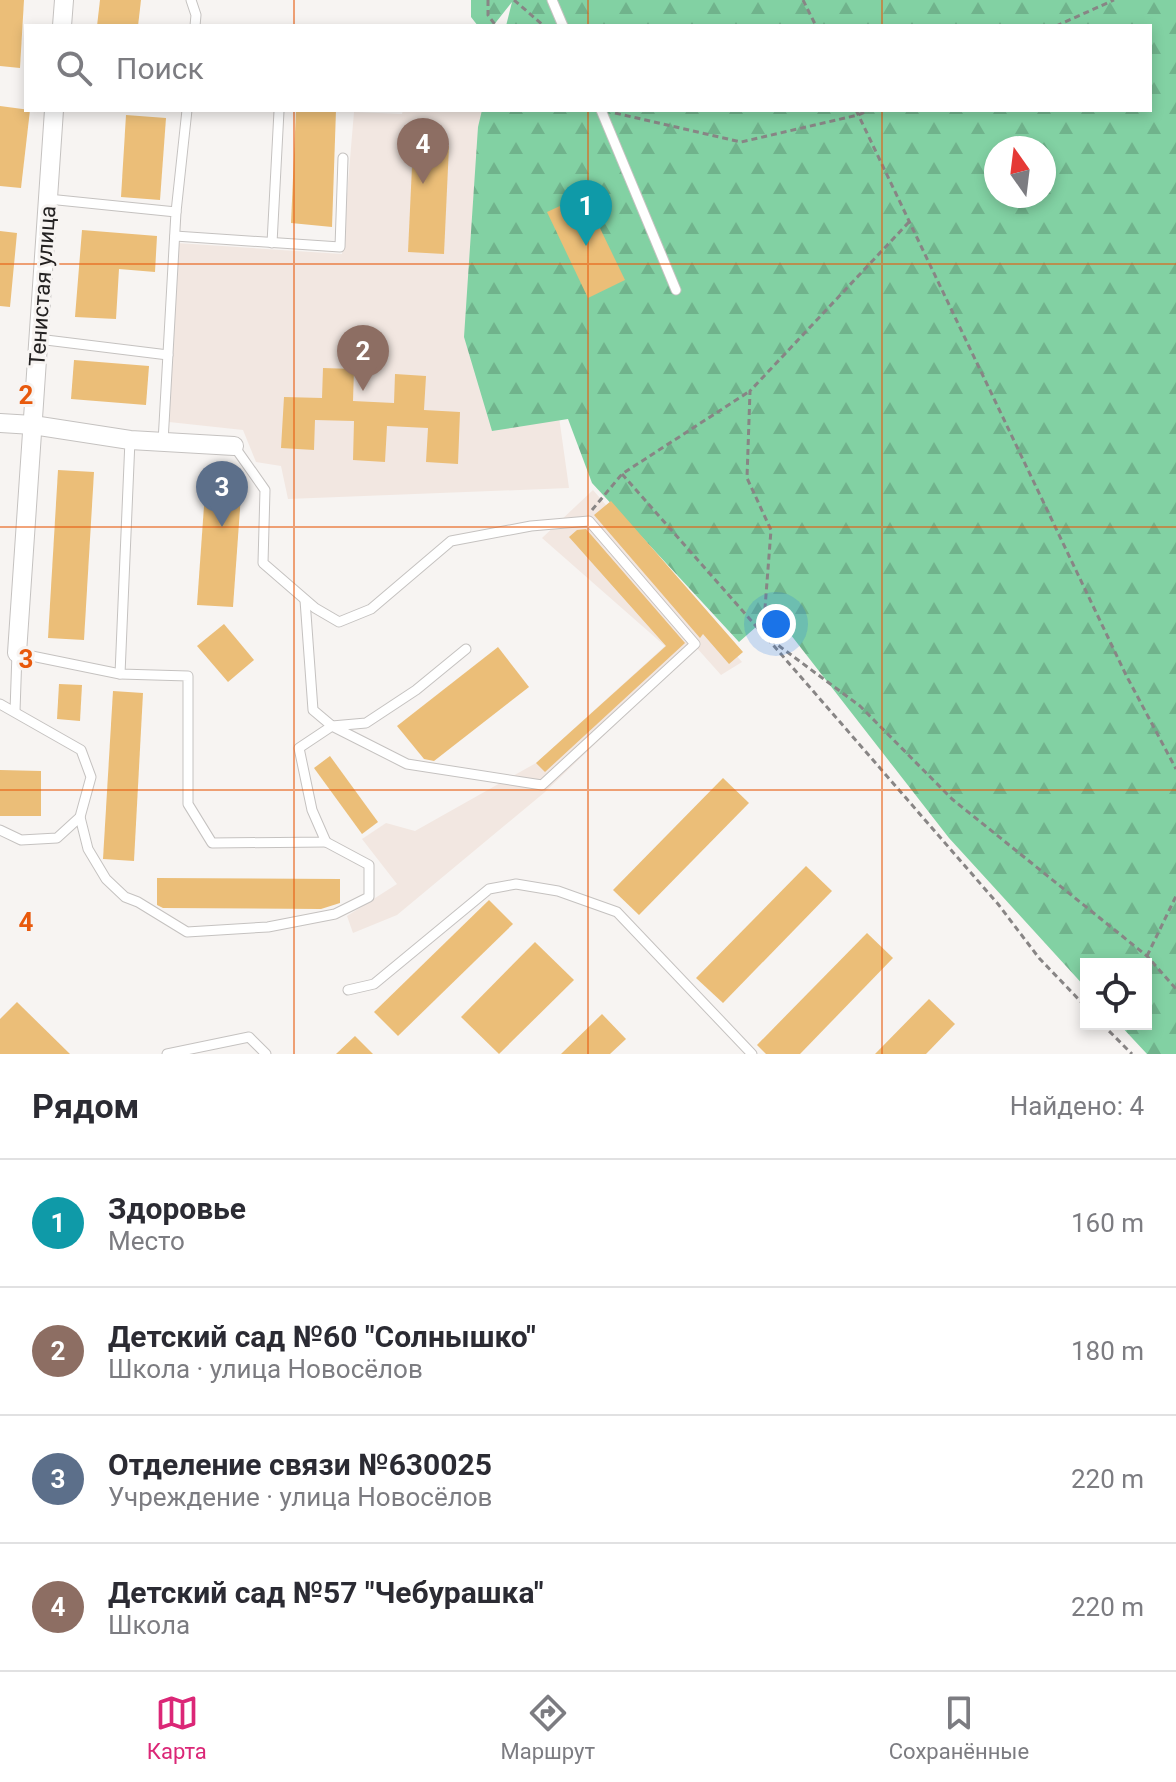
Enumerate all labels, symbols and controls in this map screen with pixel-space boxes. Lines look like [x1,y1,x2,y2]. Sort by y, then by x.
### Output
search box [24,24,1152,112]
icon: search [52,46,96,90]
text: Поиск [116,51,204,86]
pin: 4 [397,118,449,184]
north arrow [984,136,1056,208]
pin: 1 [560,180,612,246]
street label: Тенистая улица [24,205,61,367]
pin: 2 [337,325,389,391]
text: 2 [19,380,33,410]
pin: 3 [196,461,248,527]
your location [756,604,796,644]
text: 3 [19,644,33,674]
text: 4 [19,907,34,937]
map controls [1080,958,1152,1030]
button: locate [1080,958,1152,1030]
text: Рядом [32,1086,139,1126]
text: Найдено: 4 [1010,1091,1144,1121]
text: Здоровье [108,1191,246,1226]
text: 1 [51,1208,65,1238]
text: 160 m [1071,1208,1144,1238]
text: Место [108,1226,185,1256]
text: Детский сад №60 "Солнышко" [108,1319,536,1354]
text: 2 [51,1336,65,1366]
text: 180 m [1071,1336,1144,1366]
text: Школа · улица Новосёлов [108,1354,423,1384]
text: Отделение связи №630025 [108,1447,492,1482]
text: 3 [51,1464,65,1494]
text: 220 m [1071,1464,1144,1494]
text: Учреждение · улица Новосёлов [108,1482,492,1512]
text: Детский сад №57 "Чебурашка" [108,1575,544,1610]
text: 4 [51,1592,65,1622]
text: 220 m [1071,1592,1144,1622]
text: Школа [108,1610,190,1640]
tab: Карта [147,1691,207,1764]
tab: Маршрут [501,1691,595,1764]
tab: Сохранённые [889,1691,1029,1764]

